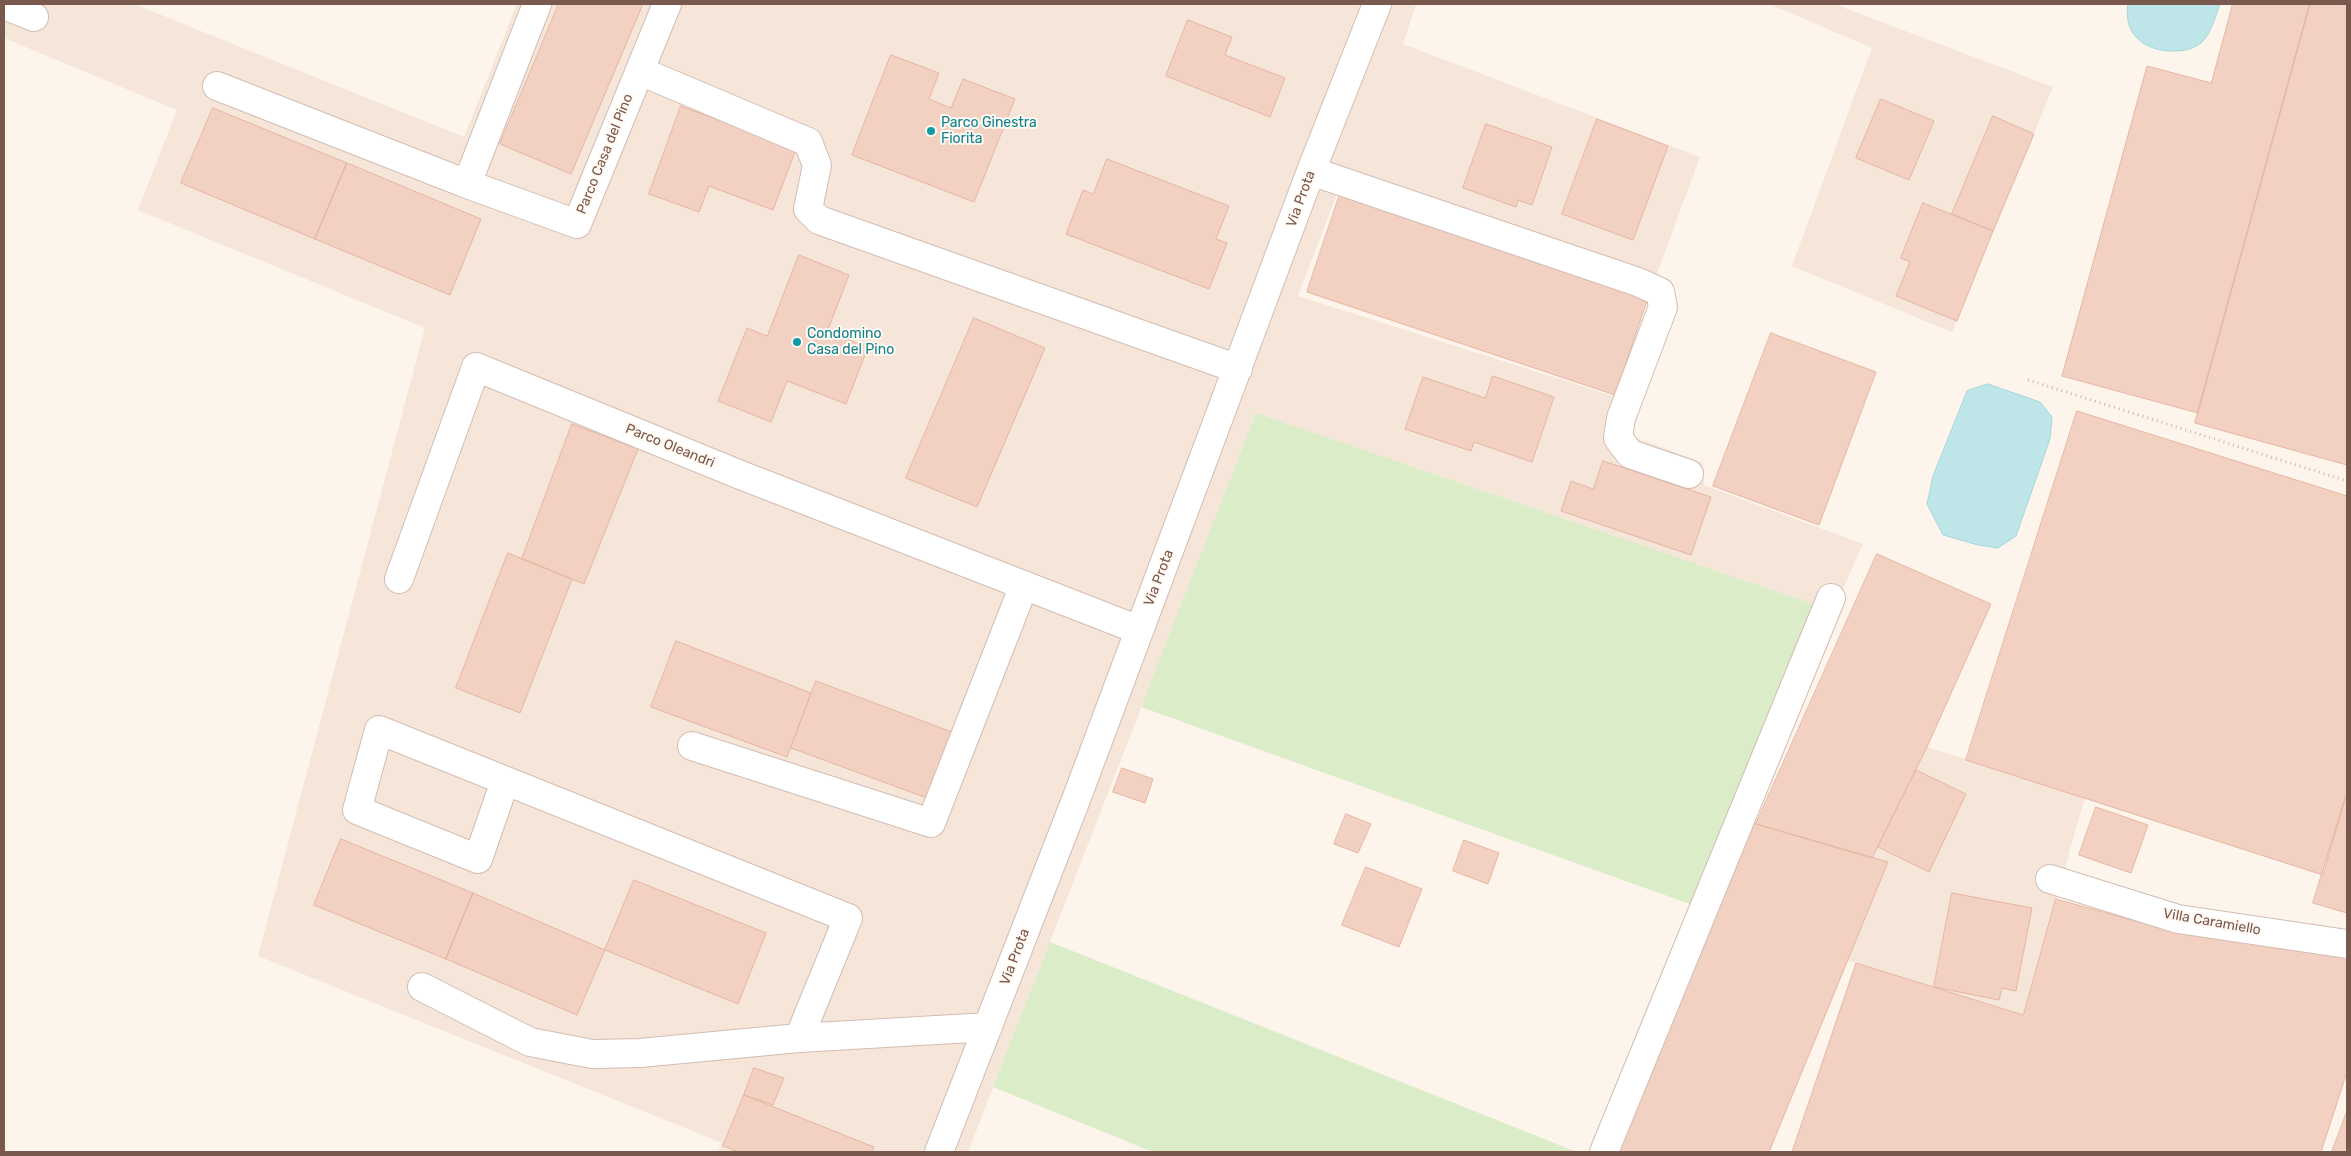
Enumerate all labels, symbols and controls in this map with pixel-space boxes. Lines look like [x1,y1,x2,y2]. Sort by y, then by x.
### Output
street label: Parco Casa del Pino [573,91,637,217]
place label: Parco Ginestra Fiorita [941,115,1037,148]
marker: Parco Ginestra Fiorita [925,125,937,137]
street label: Via Prota [1283,168,1319,230]
place label: Condomino Casa del Pino [807,326,894,358]
marker: Condomino Casa del Pino [791,336,803,348]
street label: Parco Oleandri [623,420,717,472]
street label: Via Prota [1141,547,1177,609]
street label: Villa Caramiello [2162,905,2262,939]
street label: Via Prota [997,926,1033,988]

